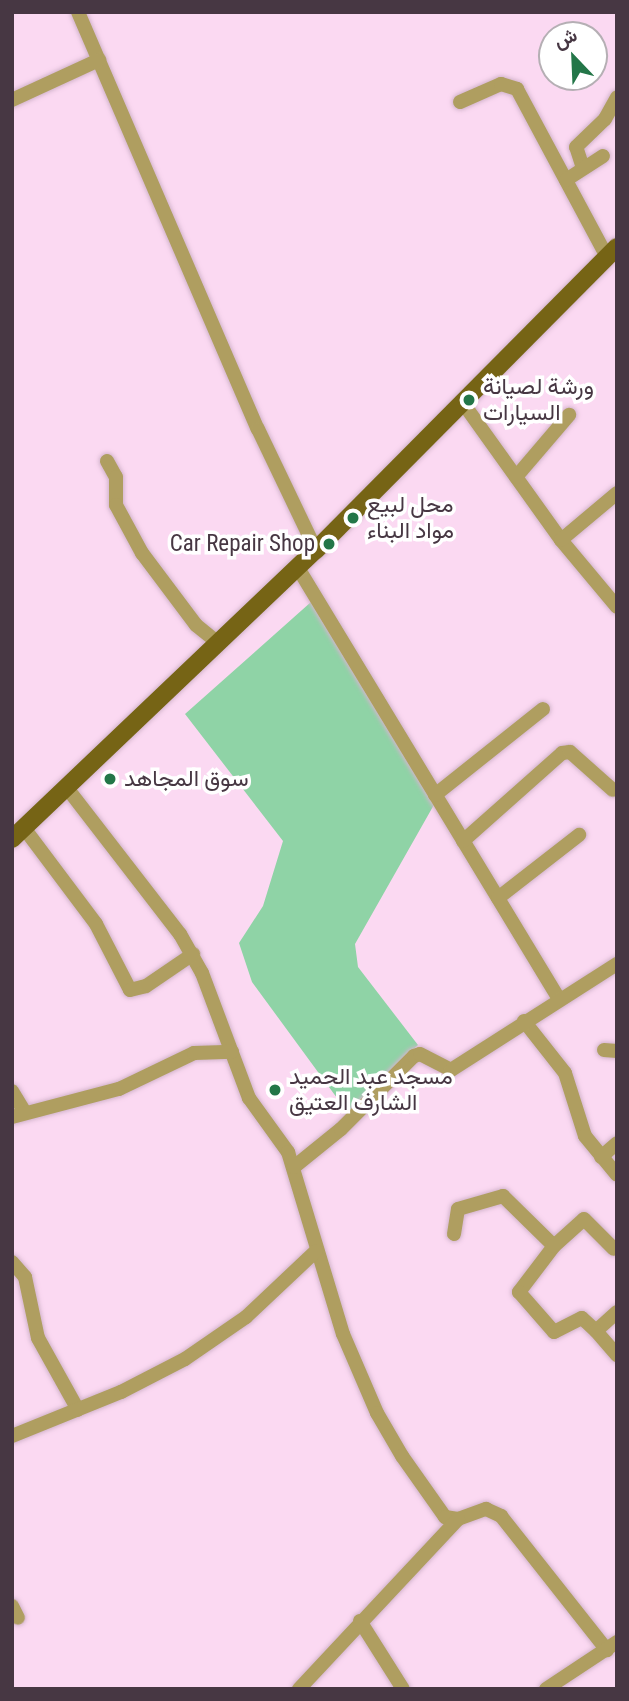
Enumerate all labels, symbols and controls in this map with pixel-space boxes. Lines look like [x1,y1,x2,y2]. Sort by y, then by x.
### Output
north arrow [538,21,608,91]
text: ش [550,23,580,53]
place label: ورشة لصيانة السيارات [483,373,594,427]
marker: ورشة لصيانة السيارات [461,392,477,408]
place label: محل لبيع مواد البناء [367,491,454,545]
marker: محل لبيع مواد البناء [345,510,361,526]
place label: Car Repair Shop [170,530,315,558]
marker: Car Repair Shop [321,536,337,552]
place label: سوق المجاهد [124,765,249,793]
marker: سوق المجاهد [102,771,118,787]
place label: مسجد عبد الحميد الشارف العتيق [289,1063,453,1117]
marker: مسجد عبد الحميد الشارف العتيق [267,1082,283,1098]

